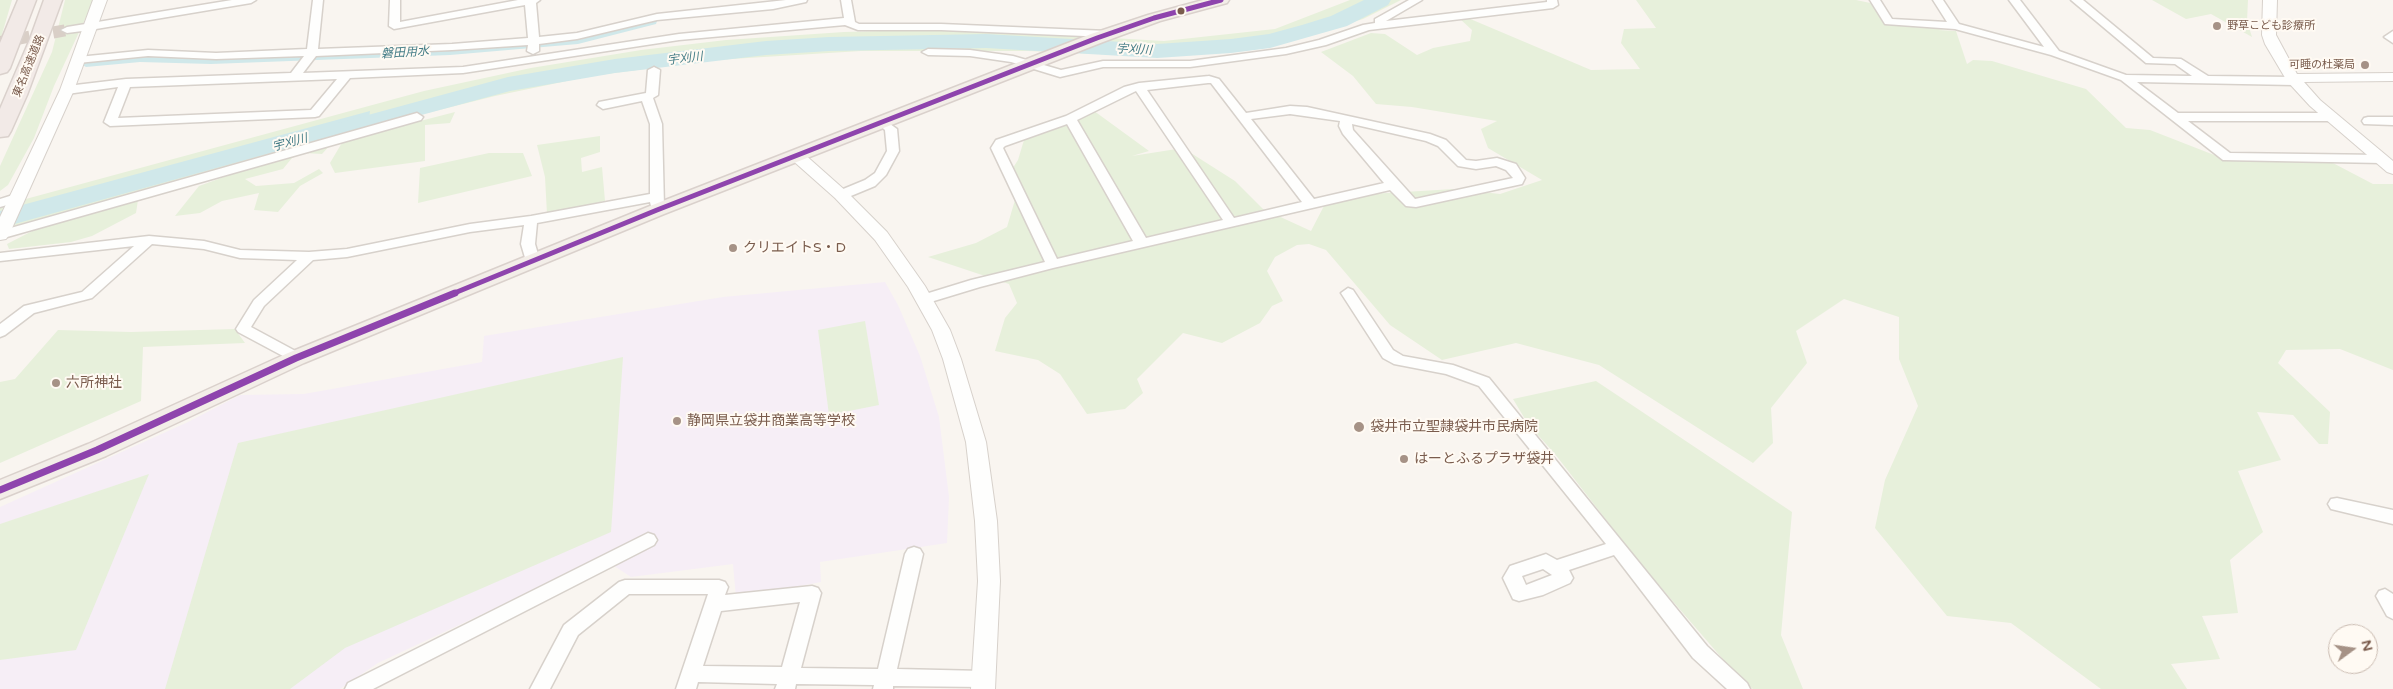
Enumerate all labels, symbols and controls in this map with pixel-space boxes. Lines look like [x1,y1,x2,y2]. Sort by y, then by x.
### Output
unlabelled marker [1176,6,1186,16]
place label: 野草こども診療所 [2227,19,2315,33]
marker: 野草こども診療所 [2211,20,2223,32]
street label: 東名高速道路 [11,33,47,99]
water label: 宇刈川 [1116,42,1152,58]
water label: 磐田用水 [381,44,429,62]
water label: 宇刈川 [666,50,704,68]
place label: 可睡の杜薬局 [2289,58,2355,72]
marker: 可睡の杜薬局 [2359,59,2371,71]
water label: 宇刈川 [271,131,309,155]
place label: クリエイトS・D [743,240,846,256]
marker: クリエイトS・D [727,242,739,254]
place label: 六所神社 [66,375,122,391]
marker: 六所神社 [50,377,62,389]
place label: 静岡県立袋井商業高等学校 [687,413,855,429]
marker: 静岡県立袋井商業高等学校 [671,415,683,427]
place label: 袋井市立聖隷袋井市民病院 [1370,419,1538,435]
marker: 袋井市立聖隷袋井市民病院 [1352,420,1366,434]
place label: はーとふるプラザ袋井 [1414,451,1554,467]
marker: はーとふるプラザ袋井 [1398,453,1410,465]
north arrow [2328,624,2378,674]
text: N [2357,638,2377,653]

